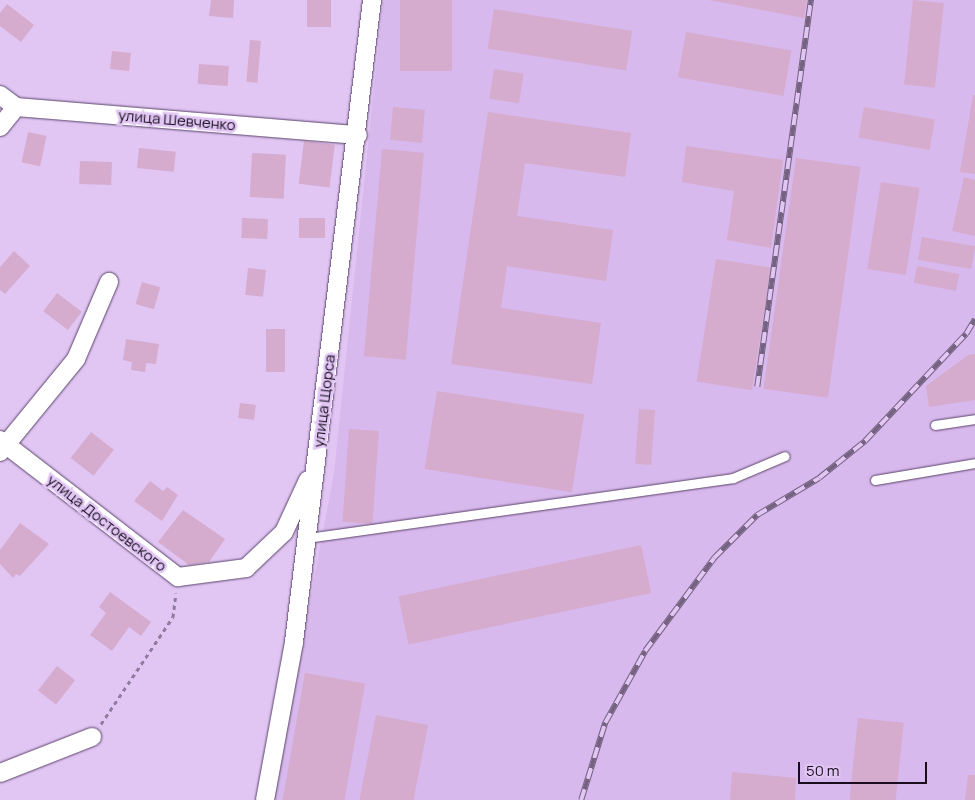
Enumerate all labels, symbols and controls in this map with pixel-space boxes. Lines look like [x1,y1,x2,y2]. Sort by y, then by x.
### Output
street label: улица Шевченко [118,106,236,134]
street label: улица Щорса [309,353,339,449]
street label: улица Достоевского [44,471,170,575]
scale bar [800,752,929,784]
text: 50 m [806,760,840,781]

